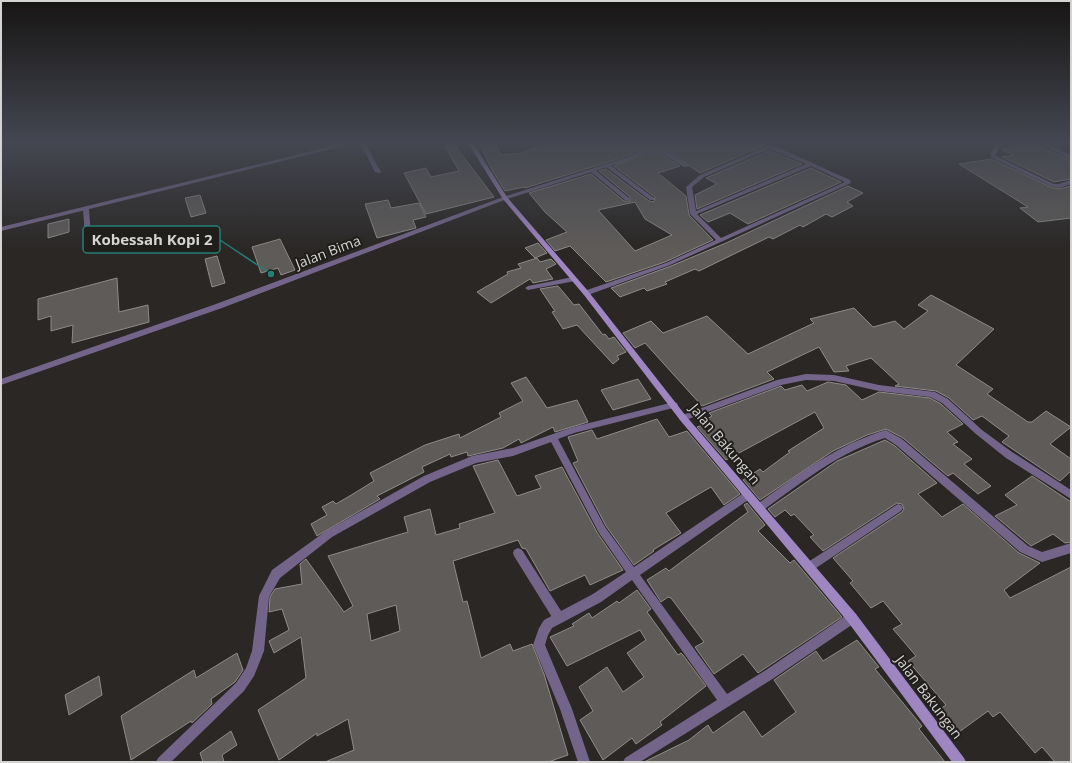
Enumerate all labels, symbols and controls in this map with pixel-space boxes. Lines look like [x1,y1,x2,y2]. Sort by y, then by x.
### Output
callout: Kobessah Kopi 2 [83,226,220,253]
text: Kobessah Kopi 2 [91,229,213,249]
street label: Jalan Bima [291,230,363,273]
street label: Jalan Bakungan [685,398,765,488]
street label: Jalan Bakungan [890,649,967,743]

